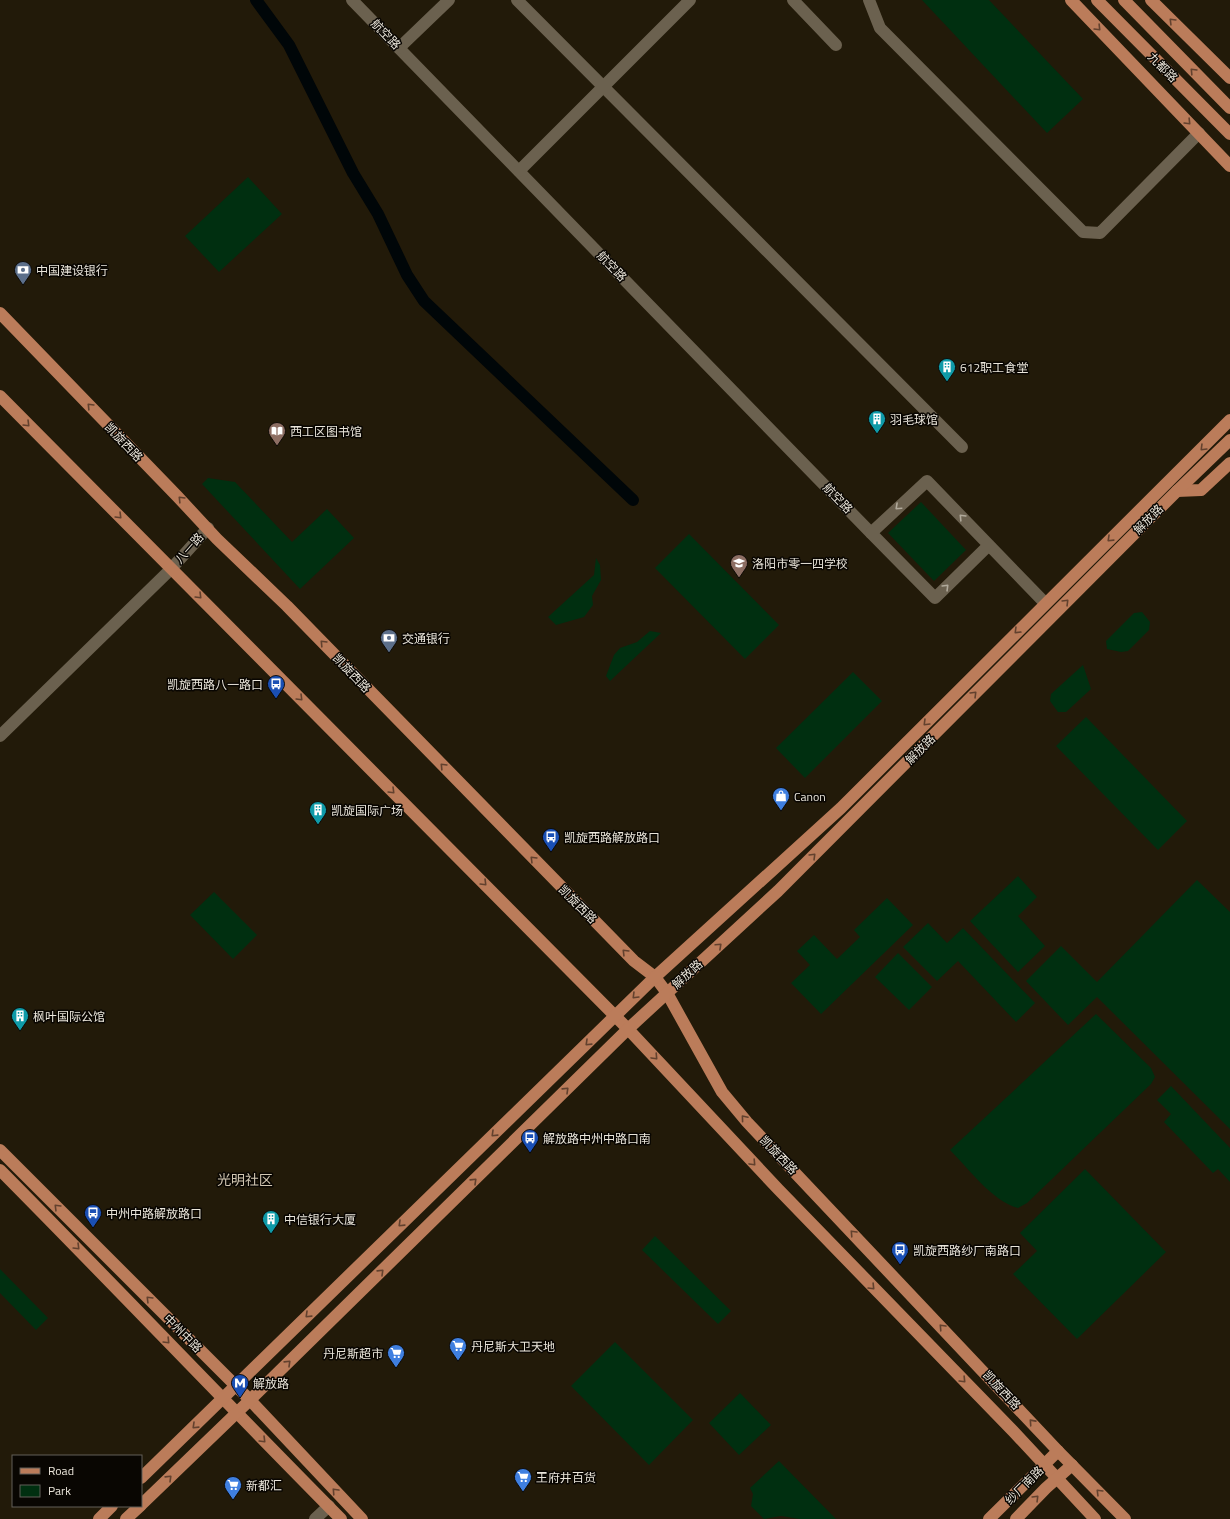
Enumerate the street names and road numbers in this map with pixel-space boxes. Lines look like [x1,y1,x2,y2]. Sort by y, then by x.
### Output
street label: 航空路 [367,14,405,54]
street label: 九都路 [1144,48,1182,86]
street label: 航空路 [593,246,631,286]
street label: 凯旋西路 [100,418,148,466]
street label: 航空路 [819,478,857,518]
street label: 解放路 [1129,500,1167,538]
street label: 八一路 [170,528,208,568]
street label: 凯旋西路 [328,649,376,697]
street label: 解放路 [901,730,939,768]
street label: 凯旋西路 [554,880,602,928]
street label: 解放路 [667,955,707,993]
street label: 凯旋西路 [755,1131,803,1179]
street label: 中州中路 [159,1309,207,1357]
street label: 凯旋西路 [979,1366,1025,1414]
street label: 纱厂南路 [1000,1461,1048,1509]

